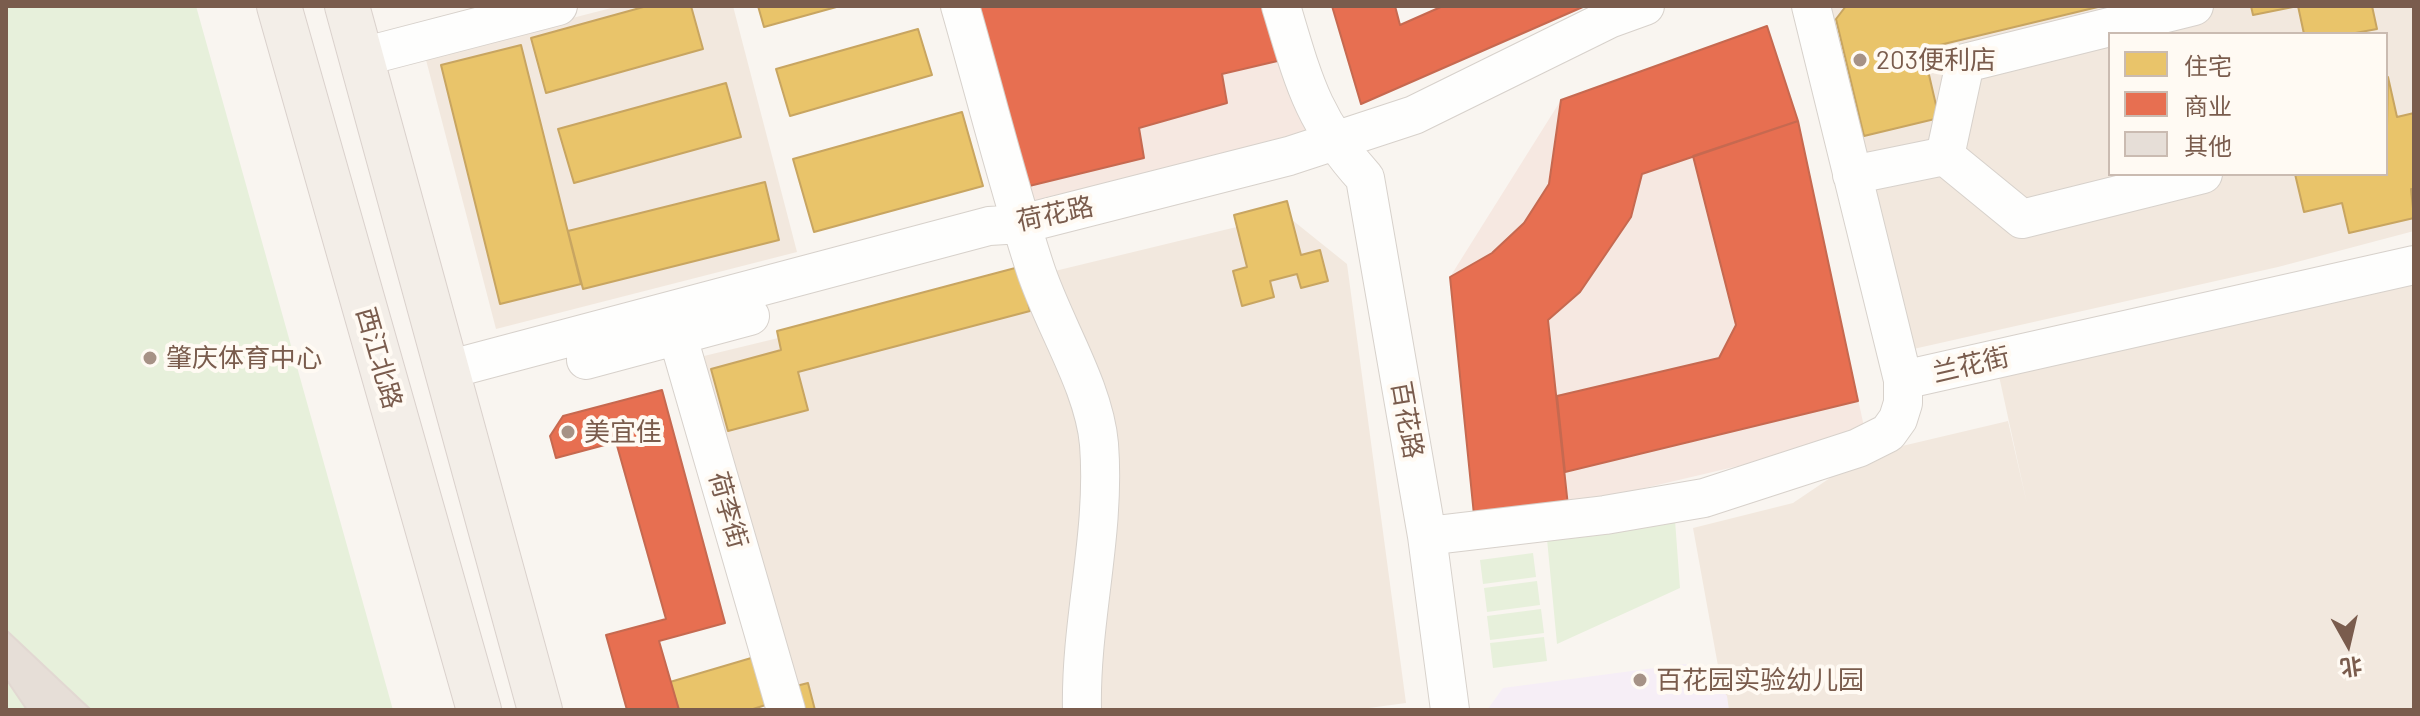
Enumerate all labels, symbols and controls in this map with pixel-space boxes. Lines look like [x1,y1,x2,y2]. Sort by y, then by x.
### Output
legend [2108,32,2388,176]
place label: 203便利店 [1876,44,1996,76]
marker: 203便利店 [1851,51,1869,69]
text: 住宅 [2184,51,2232,80]
text: 商业 [2184,91,2232,120]
text: 其他 [2184,131,2232,160]
street label: 荷花路 [1014,191,1096,237]
street label: 西江北路 [350,304,408,412]
street label: 兰花街 [1929,341,2013,389]
place label: 肇庆体育中心 [166,342,322,374]
marker: 肇庆体育中心 [141,349,159,367]
street label: 百花路 [1385,379,1429,461]
place label: 美宜佳 [584,416,662,448]
marker: 美宜佳 [559,423,577,441]
street label: 荷李街 [702,468,754,552]
north arrow [2308,604,2388,684]
text: 北 [2339,653,2364,682]
place label: 百花园实验幼儿园 [1656,664,1864,696]
marker: 百花园实验幼儿园 [1631,671,1649,689]

